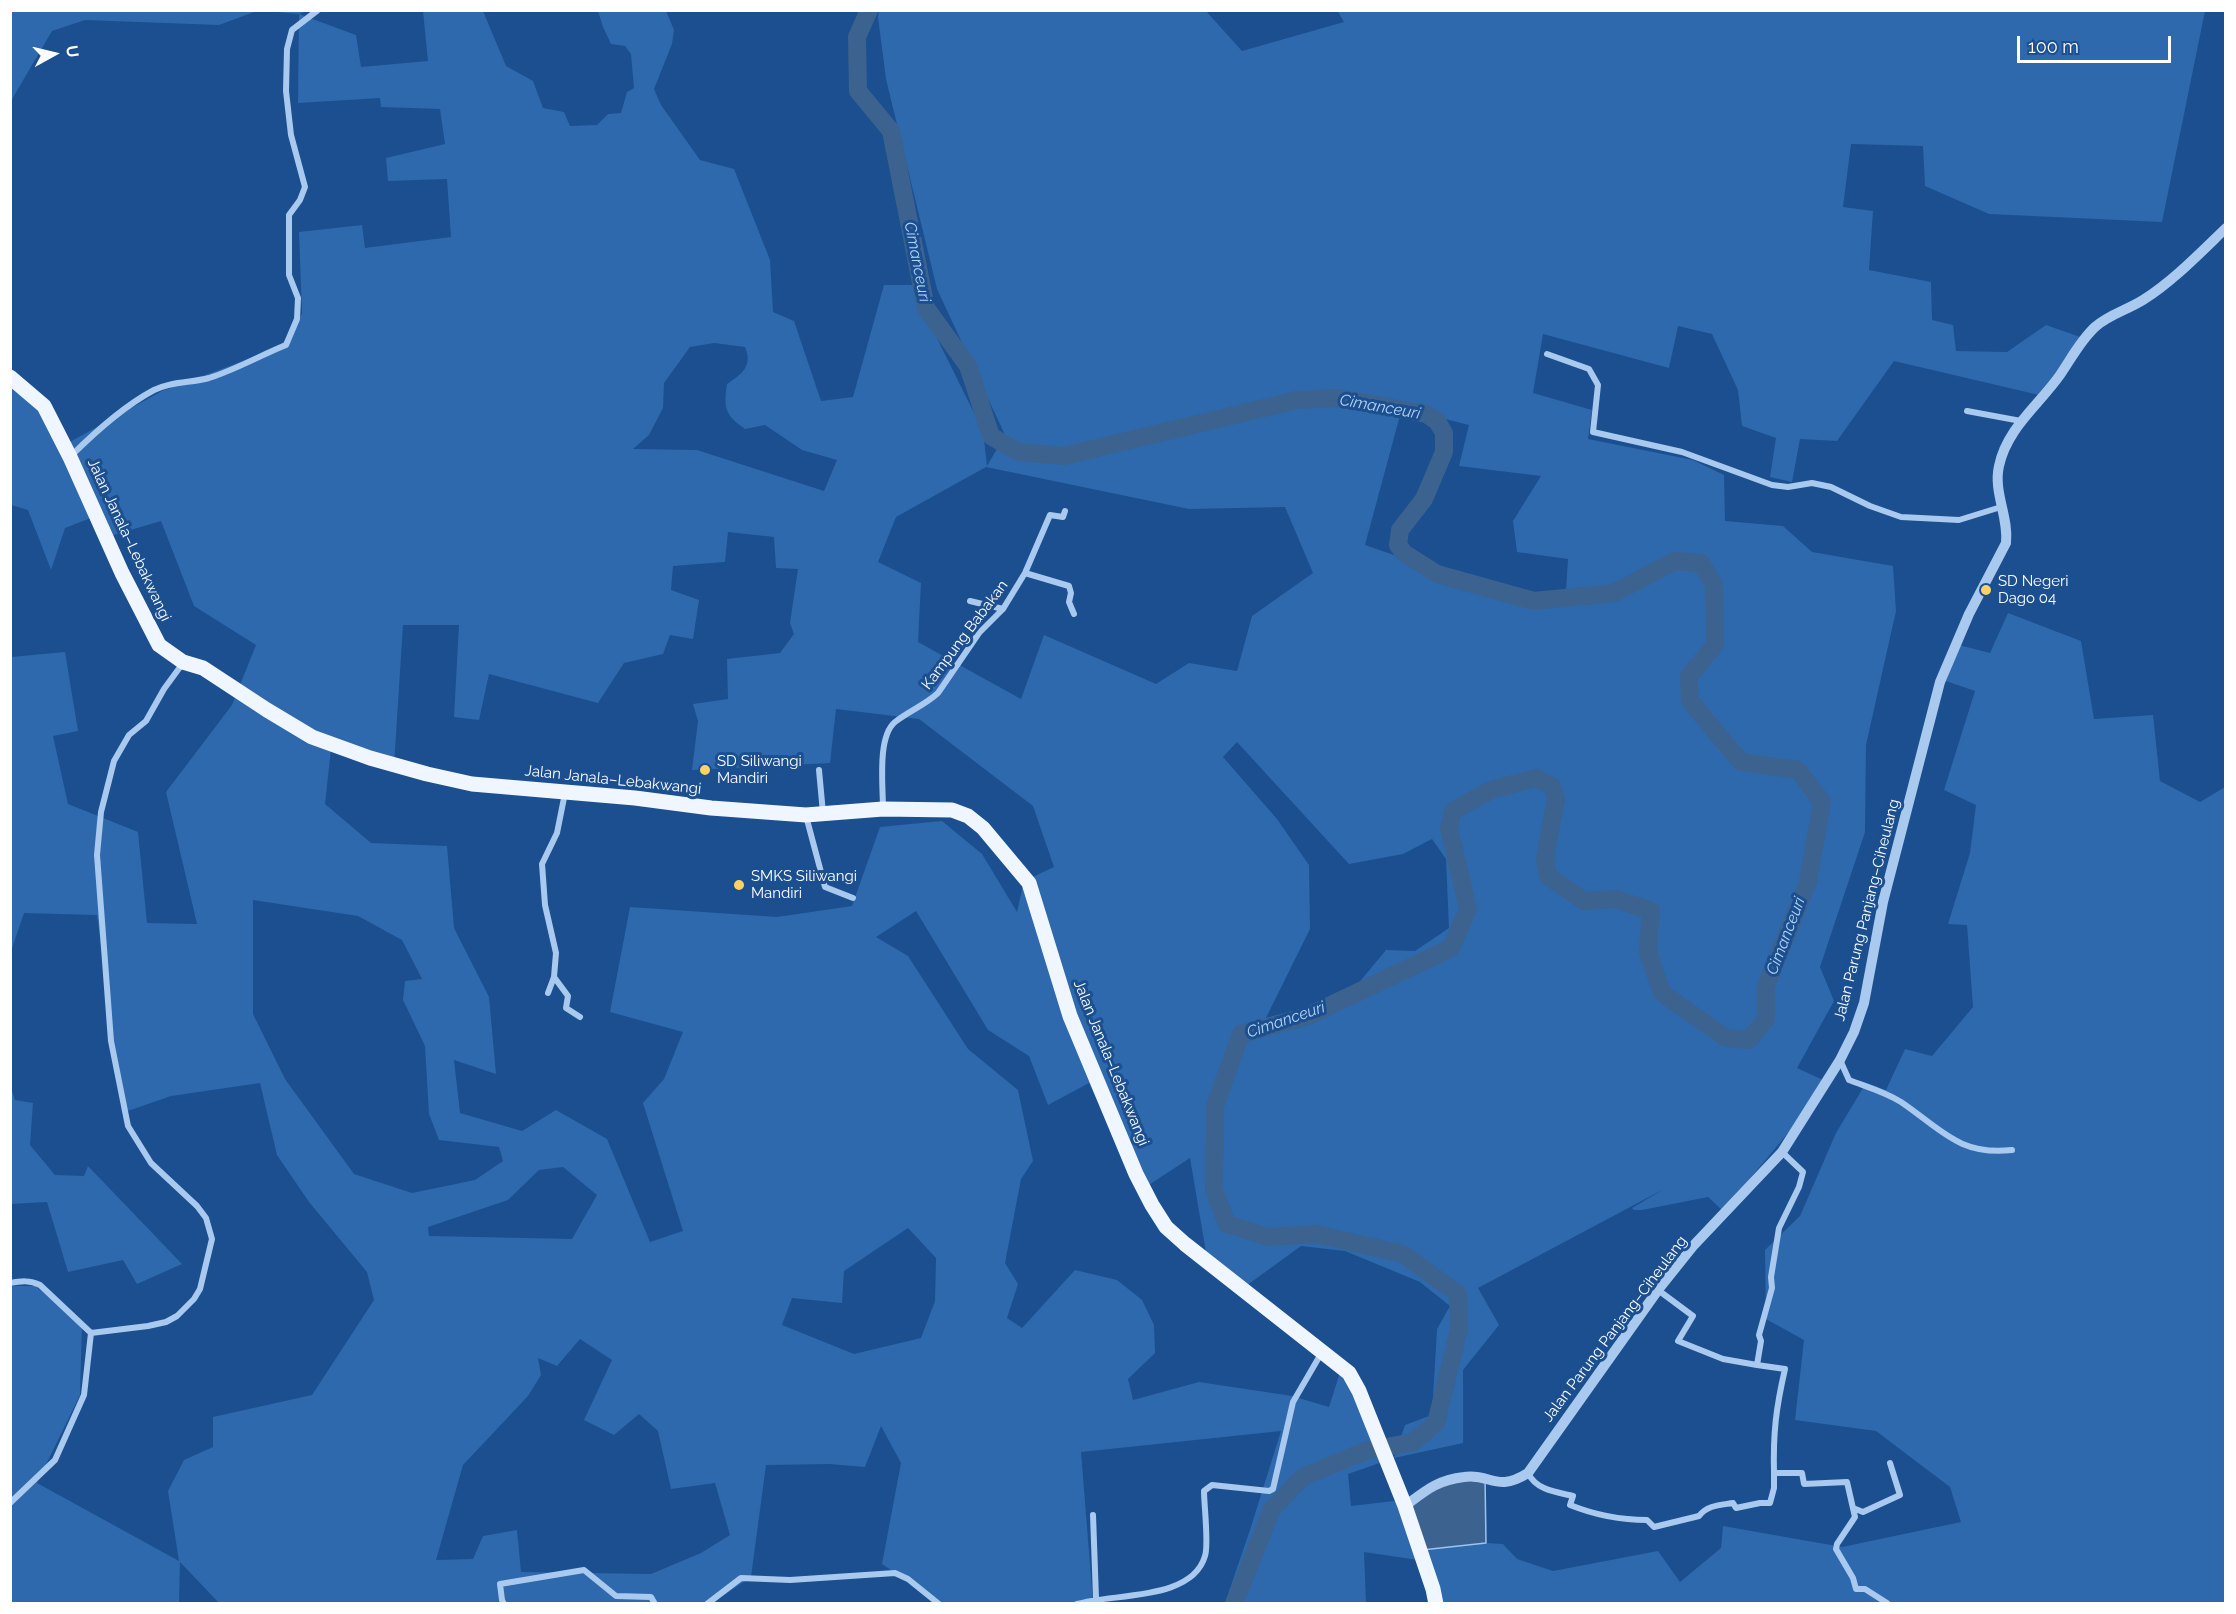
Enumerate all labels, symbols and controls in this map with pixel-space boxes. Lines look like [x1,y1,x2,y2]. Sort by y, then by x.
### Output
north arrow [24,24,84,84]
scale bar [2020,24,2174,62]
text: 100 m [2028,36,2079,57]
text: U [62,44,83,59]
water label: Cimanceuri [900,220,934,304]
water label: Cimanceuri [1338,390,1422,424]
street label: Jalan Janala–Lebakwangi [83,456,175,624]
place label: SD Negeri Dago 04 [1998,572,2069,607]
street label: Kampung Babakan [918,577,1012,693]
marker: SD Negeri Dago 04 [1979,583,1993,597]
place label: SD Siliwangi Mandiri [717,752,802,787]
street label: Jalan Janala–Lebakwangi [524,762,702,798]
marker: SD Siliwangi Mandiri [698,763,712,777]
street label: Jalan Parung Panjang–Ciheulang [1831,797,1903,1023]
place label: SMKS Siliwangi Mandiri [751,867,857,902]
marker: SMKS Siliwangi Mandiri [732,878,746,892]
water label: Cimanceuri [1762,895,1810,977]
street label: Jalan Janala–Lebakwangi [1069,977,1153,1149]
water label: Cimanceuri [1244,998,1328,1042]
street label: Jalan Parung Panjang–Ciheulang [1539,1233,1691,1425]

